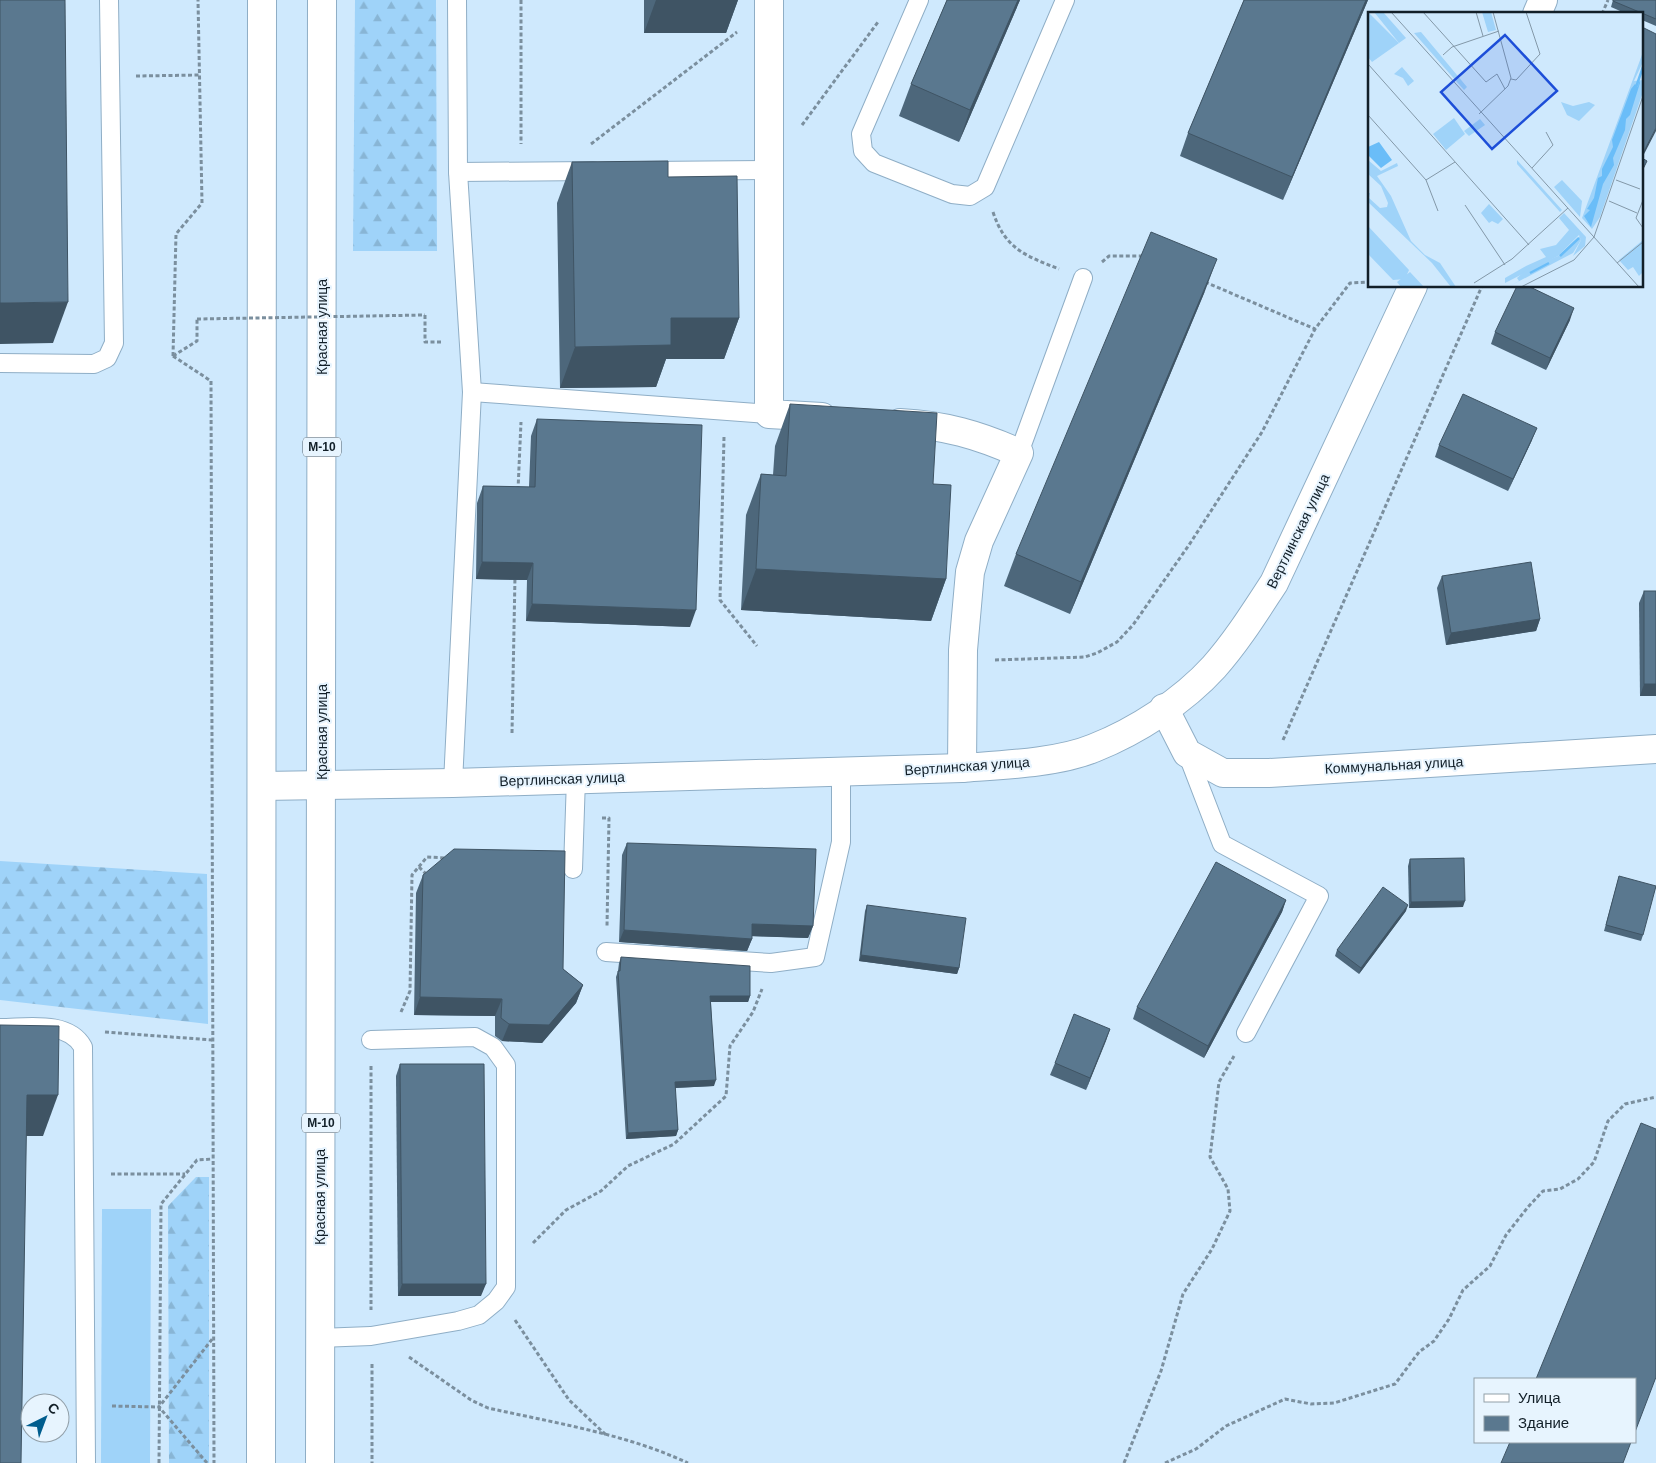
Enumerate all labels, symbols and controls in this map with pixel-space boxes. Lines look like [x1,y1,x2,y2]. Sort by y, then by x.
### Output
inset map [1368,12,1644,288]
street label: Красная улица [314,279,330,375]
road number: М-10 [303,438,341,457]
street label: Вертлинская улица [1263,471,1333,591]
street label: Красная улица [314,684,330,780]
street label: Коммунальная улица [1324,753,1464,777]
street label: Вертлинская улица [904,754,1030,778]
street label: Вертлинская улица [499,769,625,789]
road number: М-10 [302,1114,340,1132]
street label: Красная улица [312,1149,328,1245]
legend [1474,1378,1636,1443]
text: Улица [1518,1389,1561,1406]
north arrow [20,1393,70,1443]
text: С [45,1399,63,1418]
text: Здание [1518,1414,1569,1431]

